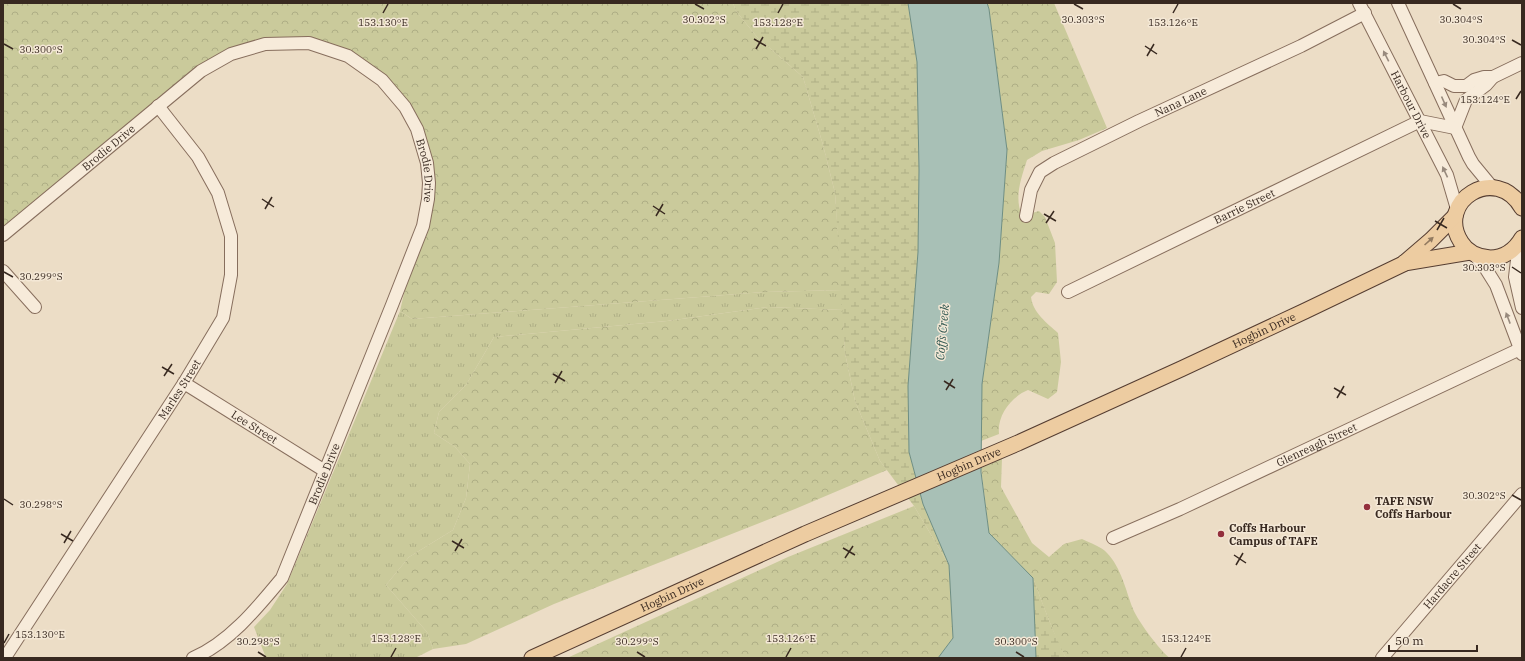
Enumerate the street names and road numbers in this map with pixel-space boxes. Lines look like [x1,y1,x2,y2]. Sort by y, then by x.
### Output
street label: Harbour Drive [1388,68,1434,141]
street label: Nana Lane [1153,84,1209,120]
street label: Brodie Drive [79,121,138,174]
street label: Brodie Drive [413,137,436,204]
street label: Barrie Street [1212,186,1277,227]
street label: Hogbin Drive [1230,309,1298,351]
street label: Marles Street [155,357,204,422]
street label: Lee Street [229,407,280,447]
street label: Glenreagh Street [1274,420,1359,470]
street label: Brodie Drive [305,441,343,507]
street label: Hogbin Drive [935,444,1003,484]
street label: Hardacre Street [1420,540,1484,612]
street label: Hogbin Drive [638,574,706,615]

